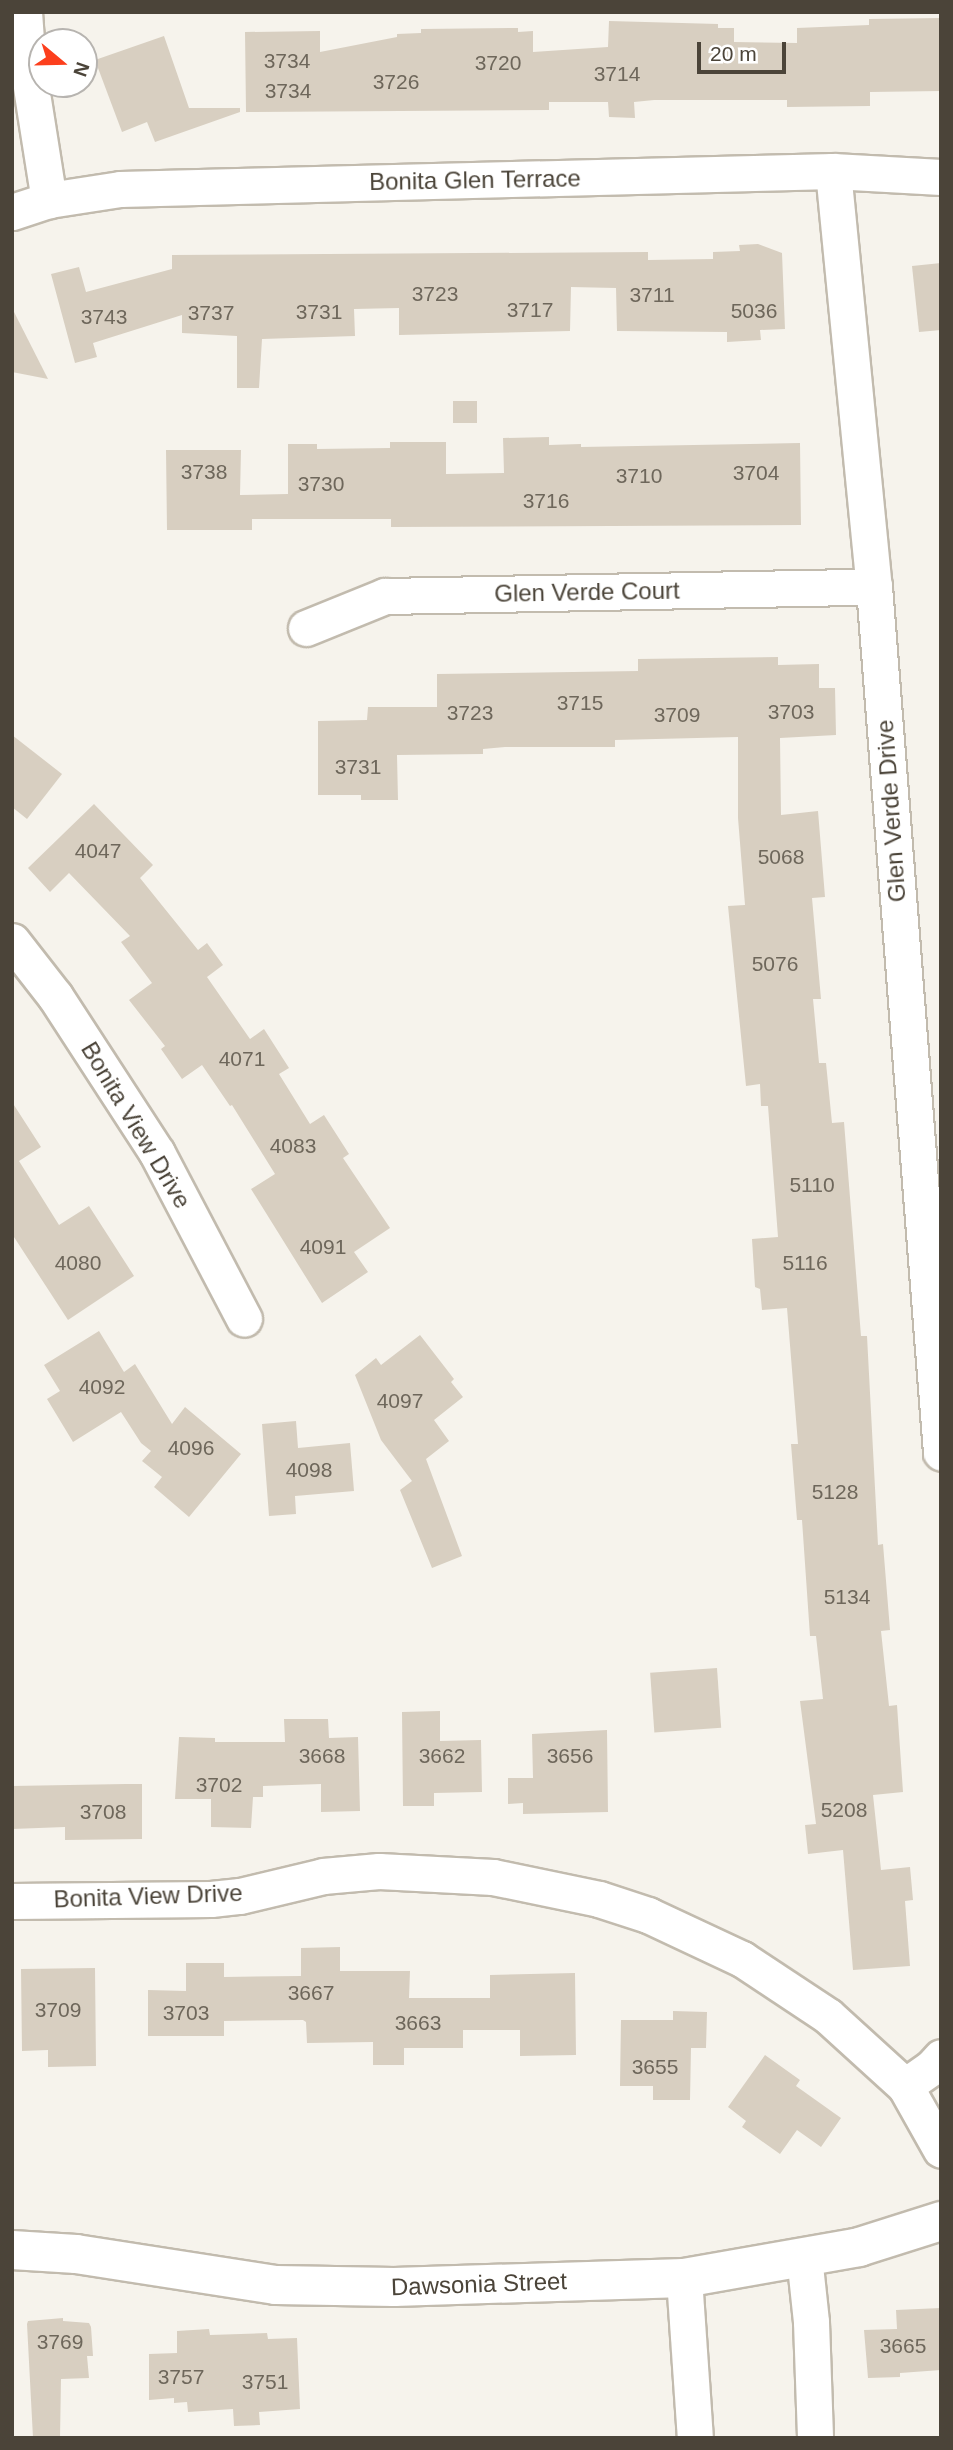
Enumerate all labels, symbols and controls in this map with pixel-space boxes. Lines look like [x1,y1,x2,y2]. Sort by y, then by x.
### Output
north arrow [28,28,98,98]
scale bar [701,28,790,72]
text: 20 m [710,42,757,65]
house number: 3734 [264,48,310,74]
house number: 3720 [475,50,521,76]
text: N [69,59,94,79]
house number: 3714 [594,61,640,87]
house number: 3726 [373,69,419,95]
house number: 3734 [265,78,311,104]
street label: Bonita Glen Terrace [369,164,581,196]
house number: 3723 [412,281,458,307]
house number: 3711 [629,282,675,308]
house number: 3717 [507,297,553,323]
house number: 5036 [731,298,777,324]
house number: 3731 [296,299,342,325]
house number: 3737 [188,300,234,326]
house number: 3743 [81,304,127,330]
house number: 3738 [181,459,227,485]
house number: 3704 [733,460,779,486]
house number: 3710 [616,463,662,489]
house number: 3730 [298,471,344,497]
house number: 3716 [523,488,569,514]
street label: Glen Verde Court [494,576,680,608]
house number: 3715 [557,690,603,716]
house number: 3703 [768,699,814,725]
house number: 3723 [447,700,493,726]
house number: 3709 [654,702,700,728]
street label: Glen Verde Drive [870,719,912,903]
house number: 3731 [335,754,381,780]
house number: 4047 [75,838,121,864]
house number: 5068 [758,844,804,870]
house number: 5076 [752,951,798,977]
street label: Bonita View Drive [75,1037,197,1213]
house number: 4071 [219,1046,265,1072]
house number: 4083 [270,1133,316,1159]
house number: 5110 [789,1172,835,1198]
house number: 4091 [300,1234,346,1260]
house number: 4080 [55,1250,101,1276]
house number: 5116 [782,1250,828,1276]
house number: 4092 [79,1374,125,1400]
house number: 4097 [377,1388,423,1414]
house number: 4096 [168,1435,214,1461]
house number: 4098 [286,1457,332,1483]
house number: 5128 [812,1479,858,1505]
house number: 5134 [824,1584,870,1610]
house number: 3668 [299,1743,345,1769]
house number: 3662 [419,1743,465,1769]
house number: 3656 [547,1743,593,1769]
house number: 3702 [196,1772,242,1798]
house number: 5208 [821,1797,867,1823]
house number: 3708 [80,1799,126,1825]
street label: Bonita View Drive [53,1878,243,1914]
house number: 3667 [288,1980,334,2006]
house number: 3709 [35,1997,81,2023]
house number: 3703 [163,2000,209,2026]
house number: 3663 [395,2010,441,2036]
house number: 3655 [632,2054,678,2080]
street label: Dawsonia Street [391,2267,567,2301]
house number: 3769 [37,2329,83,2355]
house number: 3665 [880,2333,926,2359]
house number: 3757 [158,2364,204,2390]
house number: 3751 [242,2369,288,2395]

